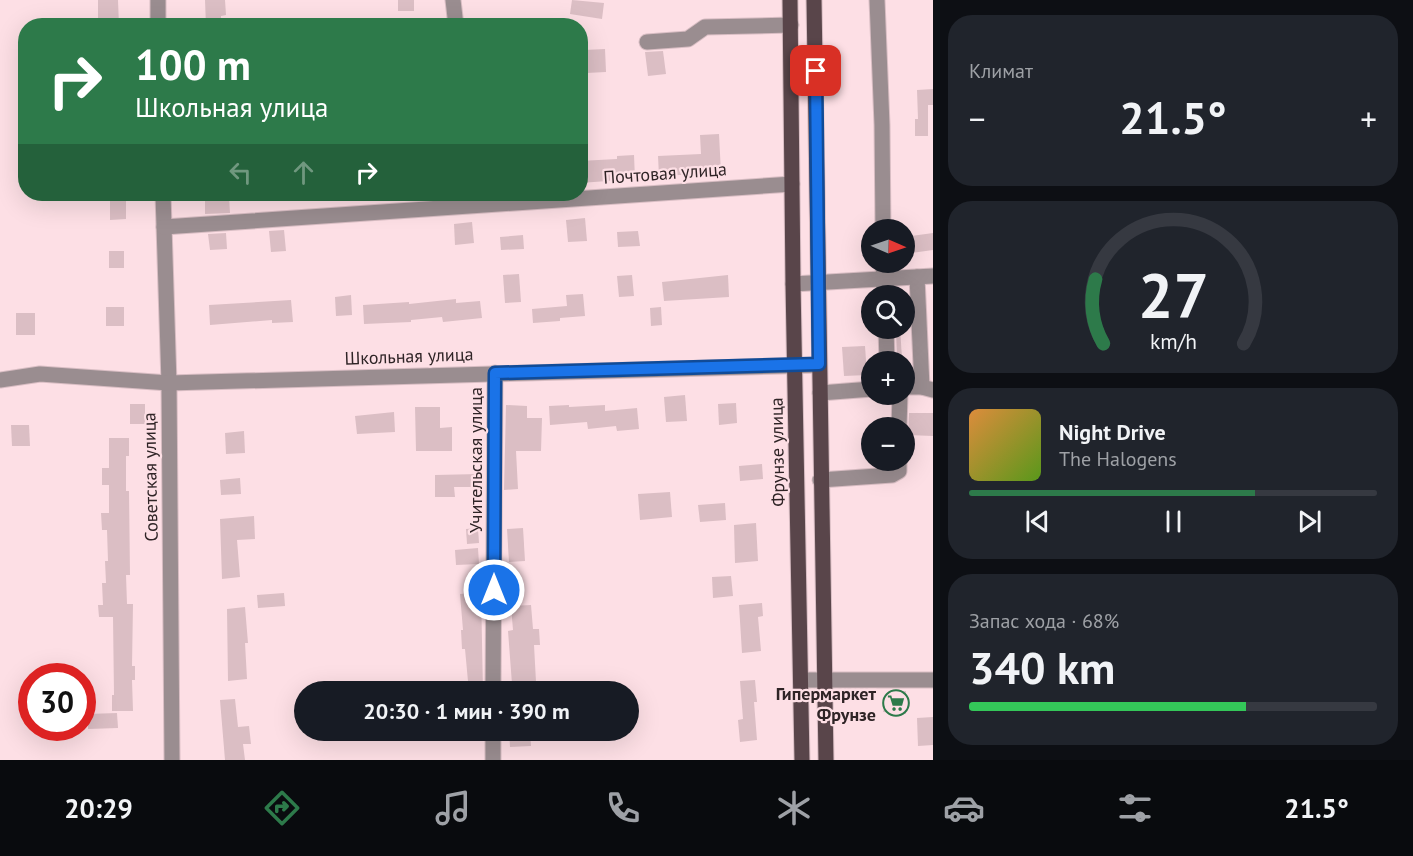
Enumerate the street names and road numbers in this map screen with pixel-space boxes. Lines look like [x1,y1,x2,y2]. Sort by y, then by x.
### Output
street label: Почтовая улица [602,157,728,189]
street label: Школьная улица [344,342,474,370]
street label: Учительская улица [464,387,487,533]
street label: Фрунзе улица [765,397,789,507]
street label: Советская улица [137,412,163,542]

